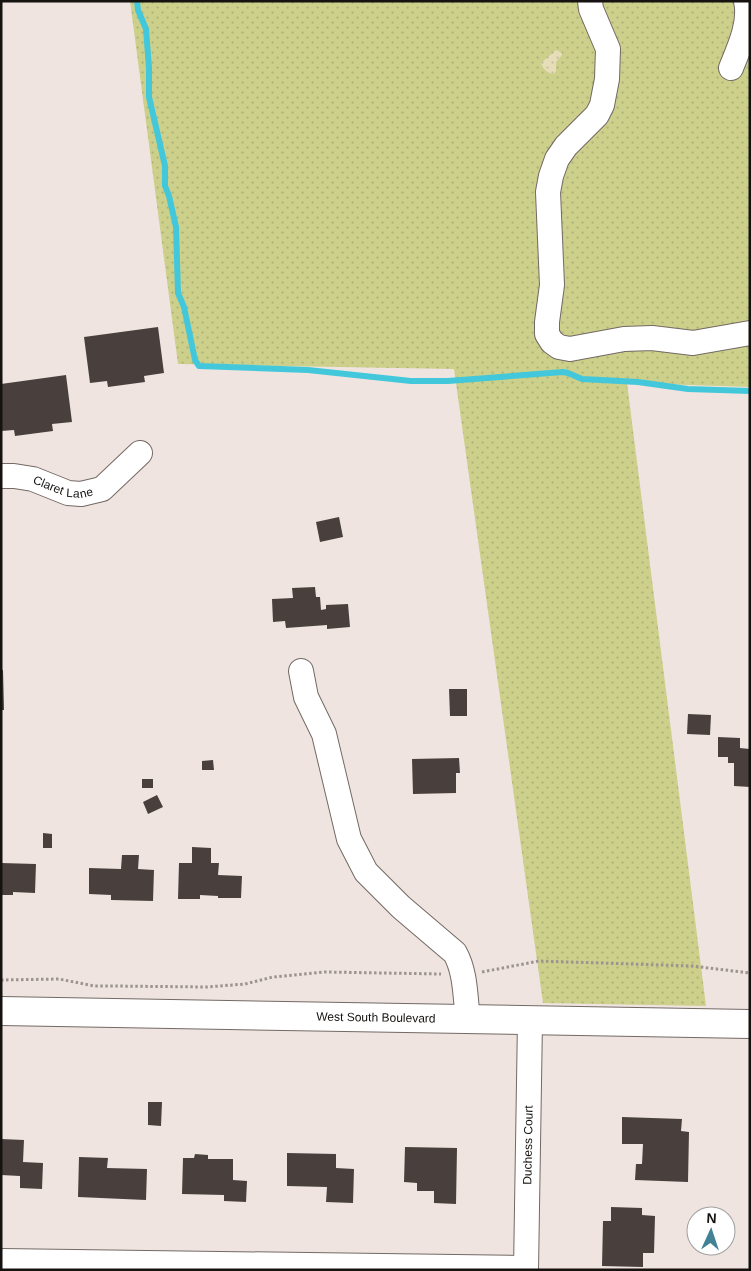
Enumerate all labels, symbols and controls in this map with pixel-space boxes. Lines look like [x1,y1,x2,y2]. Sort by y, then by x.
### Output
street label: Claret Lane [31,473,95,501]
street label: West South Boulevard [316,1009,436,1026]
street label: Duchess Court [520,1105,536,1185]
north arrow [686,1206,736,1256]
text: N [706,1210,717,1226]

